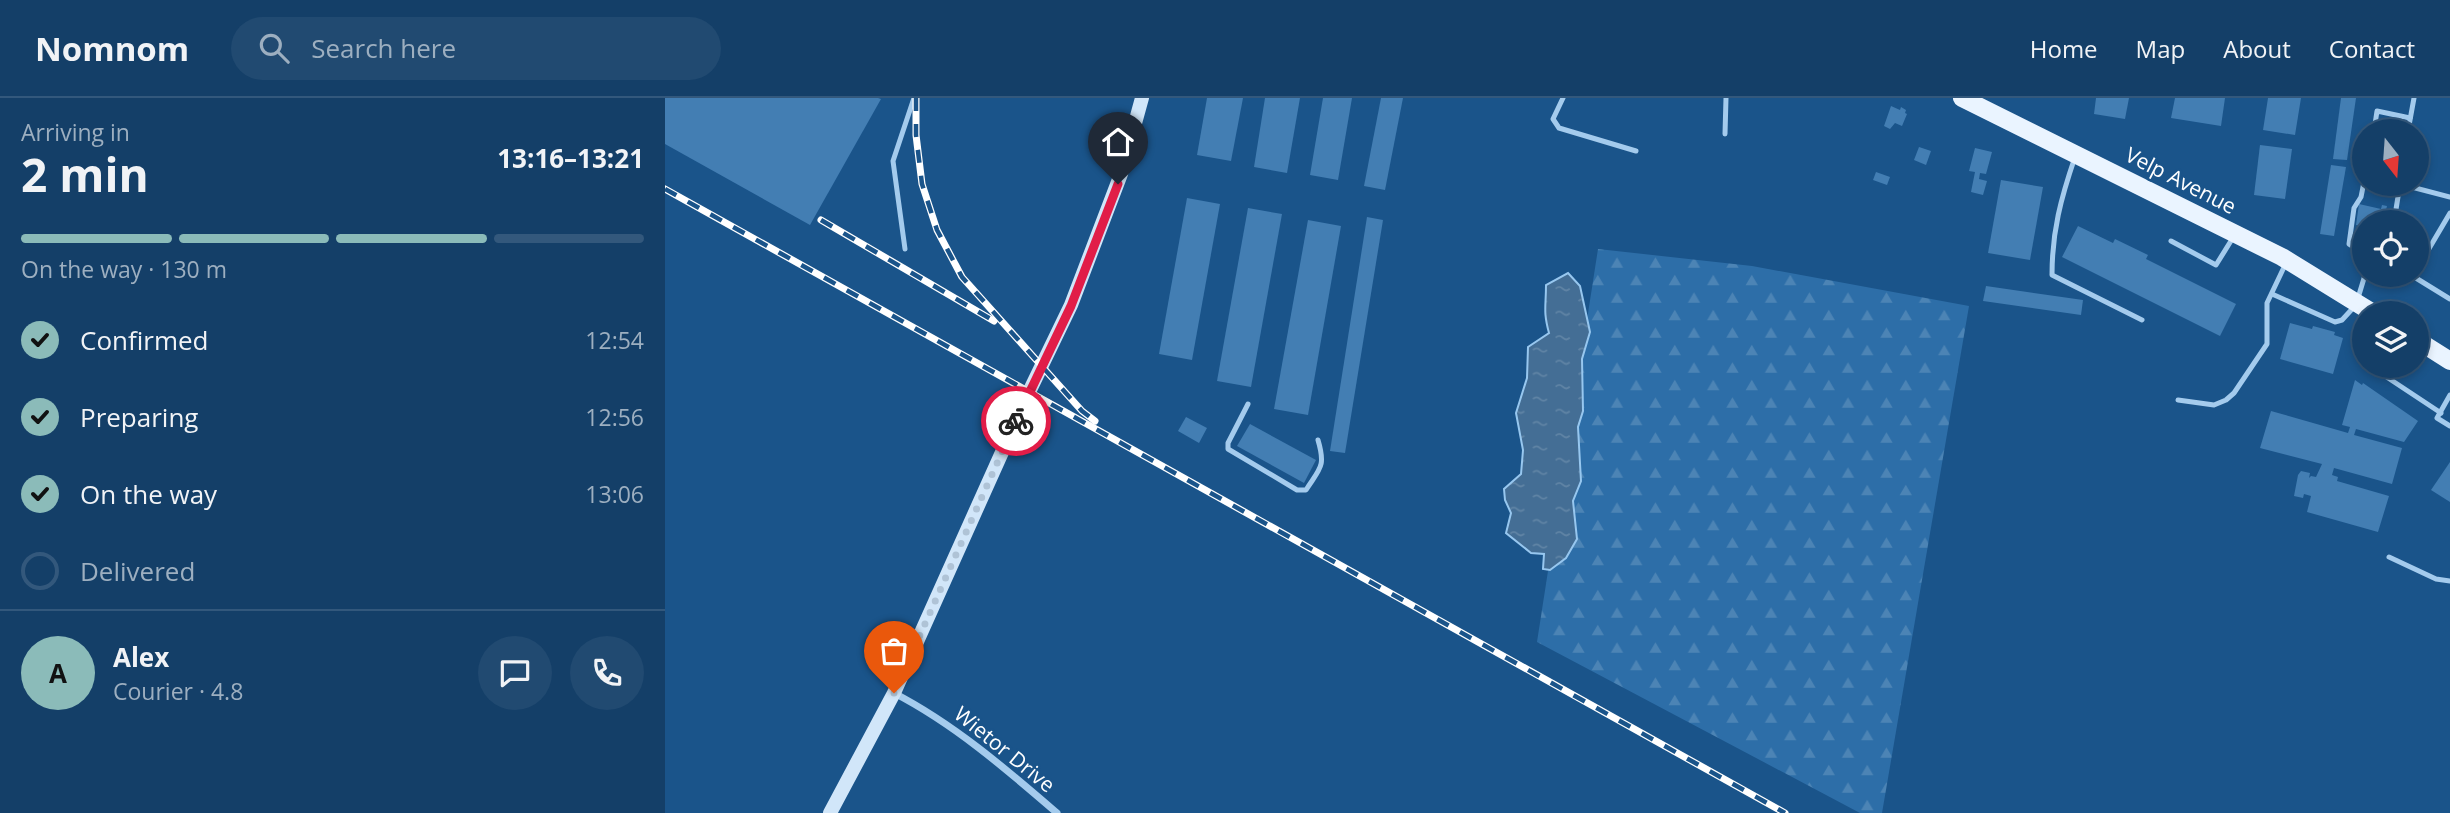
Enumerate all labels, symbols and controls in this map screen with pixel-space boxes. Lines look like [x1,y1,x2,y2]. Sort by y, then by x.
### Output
search box [231,17,721,80]
text: Nomnom [35,26,189,71]
icon: search [255,29,293,67]
text: Search here [311,30,456,66]
text: Home [2030,32,2098,65]
text: Map [2136,32,2185,65]
text: About [2223,32,2291,65]
text: Contact [2329,32,2415,65]
pin [1088,112,1148,184]
text: Arriving in [21,116,130,148]
north arrow [2352,119,2429,196]
map controls [2352,119,2429,378]
icon: home [1099,123,1137,161]
text: 13:16–13:21 [497,140,644,176]
street label: Velp Avenue [2121,140,2241,220]
text: 2 min [21,143,149,205]
button: locate [2352,210,2429,287]
text: On the way · 130 m [21,253,227,285]
button: layers [2352,301,2429,378]
icon: check [21,321,59,359]
text: Confirmed [80,322,208,358]
text: 12:54 [585,324,644,356]
courier [981,386,1051,456]
icon: check [21,398,59,436]
text: Preparing [80,399,198,435]
text: 12:56 [585,401,644,433]
icon: bike [997,402,1035,440]
icon: check [21,475,59,513]
text: On the way [80,476,217,512]
text: 13:06 [585,478,644,510]
text: Delivered [80,553,195,589]
pin [864,621,924,693]
icon: bag [875,632,913,670]
button: chat [478,636,552,710]
button: phone [570,636,644,710]
text: Alex [113,639,169,675]
text: A [49,655,67,691]
text: Courier · 4.8 [113,675,243,707]
street label: Wietor Drive [949,700,1061,798]

